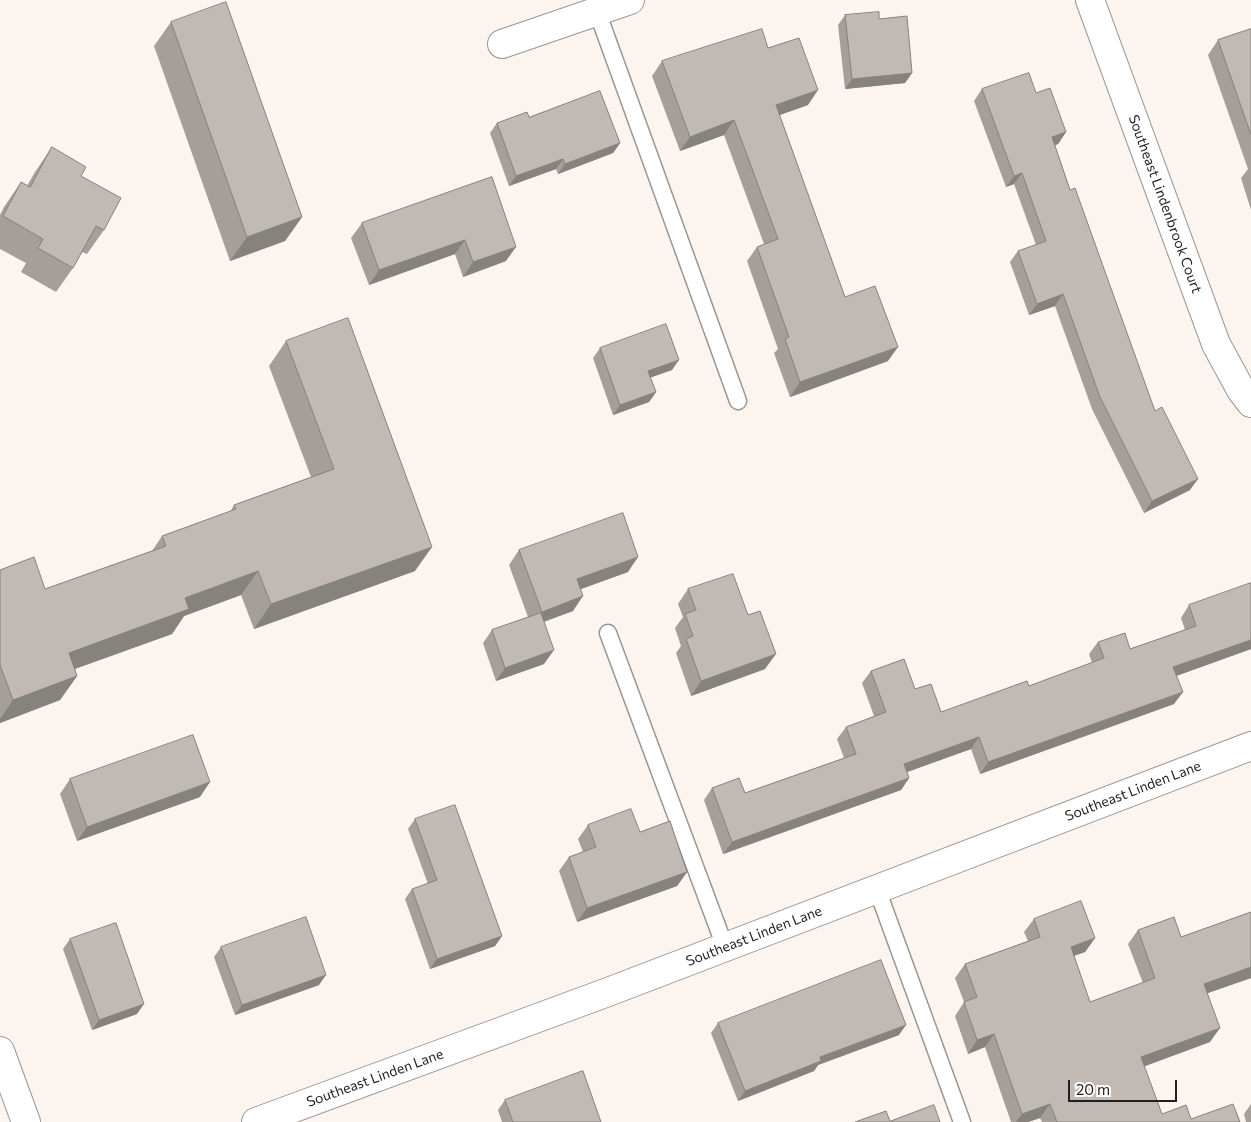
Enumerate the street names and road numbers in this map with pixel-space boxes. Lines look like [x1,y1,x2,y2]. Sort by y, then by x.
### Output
street label: Southeast Lindenbrook Court [1125,113,1205,295]
street label: Southeast Linden Lane [1063,757,1203,825]
street label: Southeast Linden Lane [684,902,824,970]
street label: Southeast Linden Lane [304,1045,446,1111]

